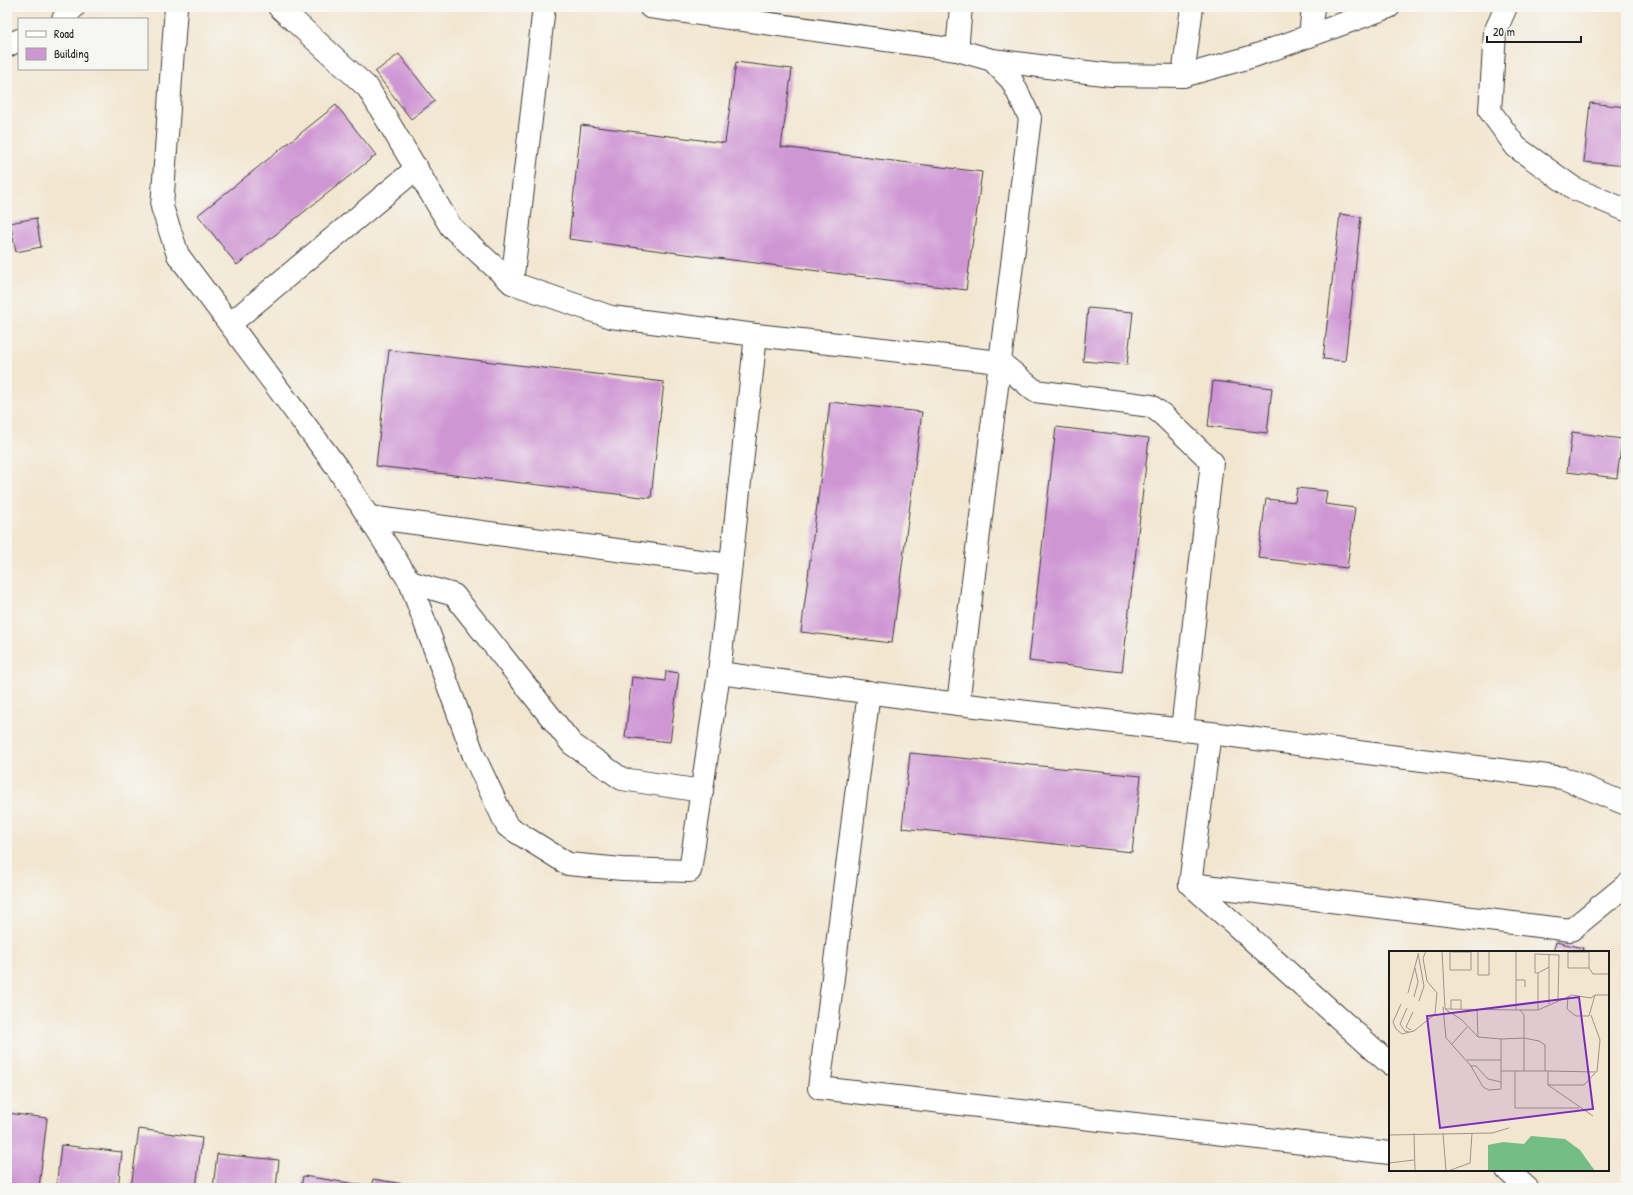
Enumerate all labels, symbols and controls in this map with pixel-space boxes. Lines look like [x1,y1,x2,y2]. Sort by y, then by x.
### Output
legend [18,18,148,70]
scale bar [1487,18,1581,44]
text: 20 m [1493,23,1515,40]
text: Road [54,25,74,42]
text: Building [54,45,89,62]
inset map [1389,951,1609,1171]

